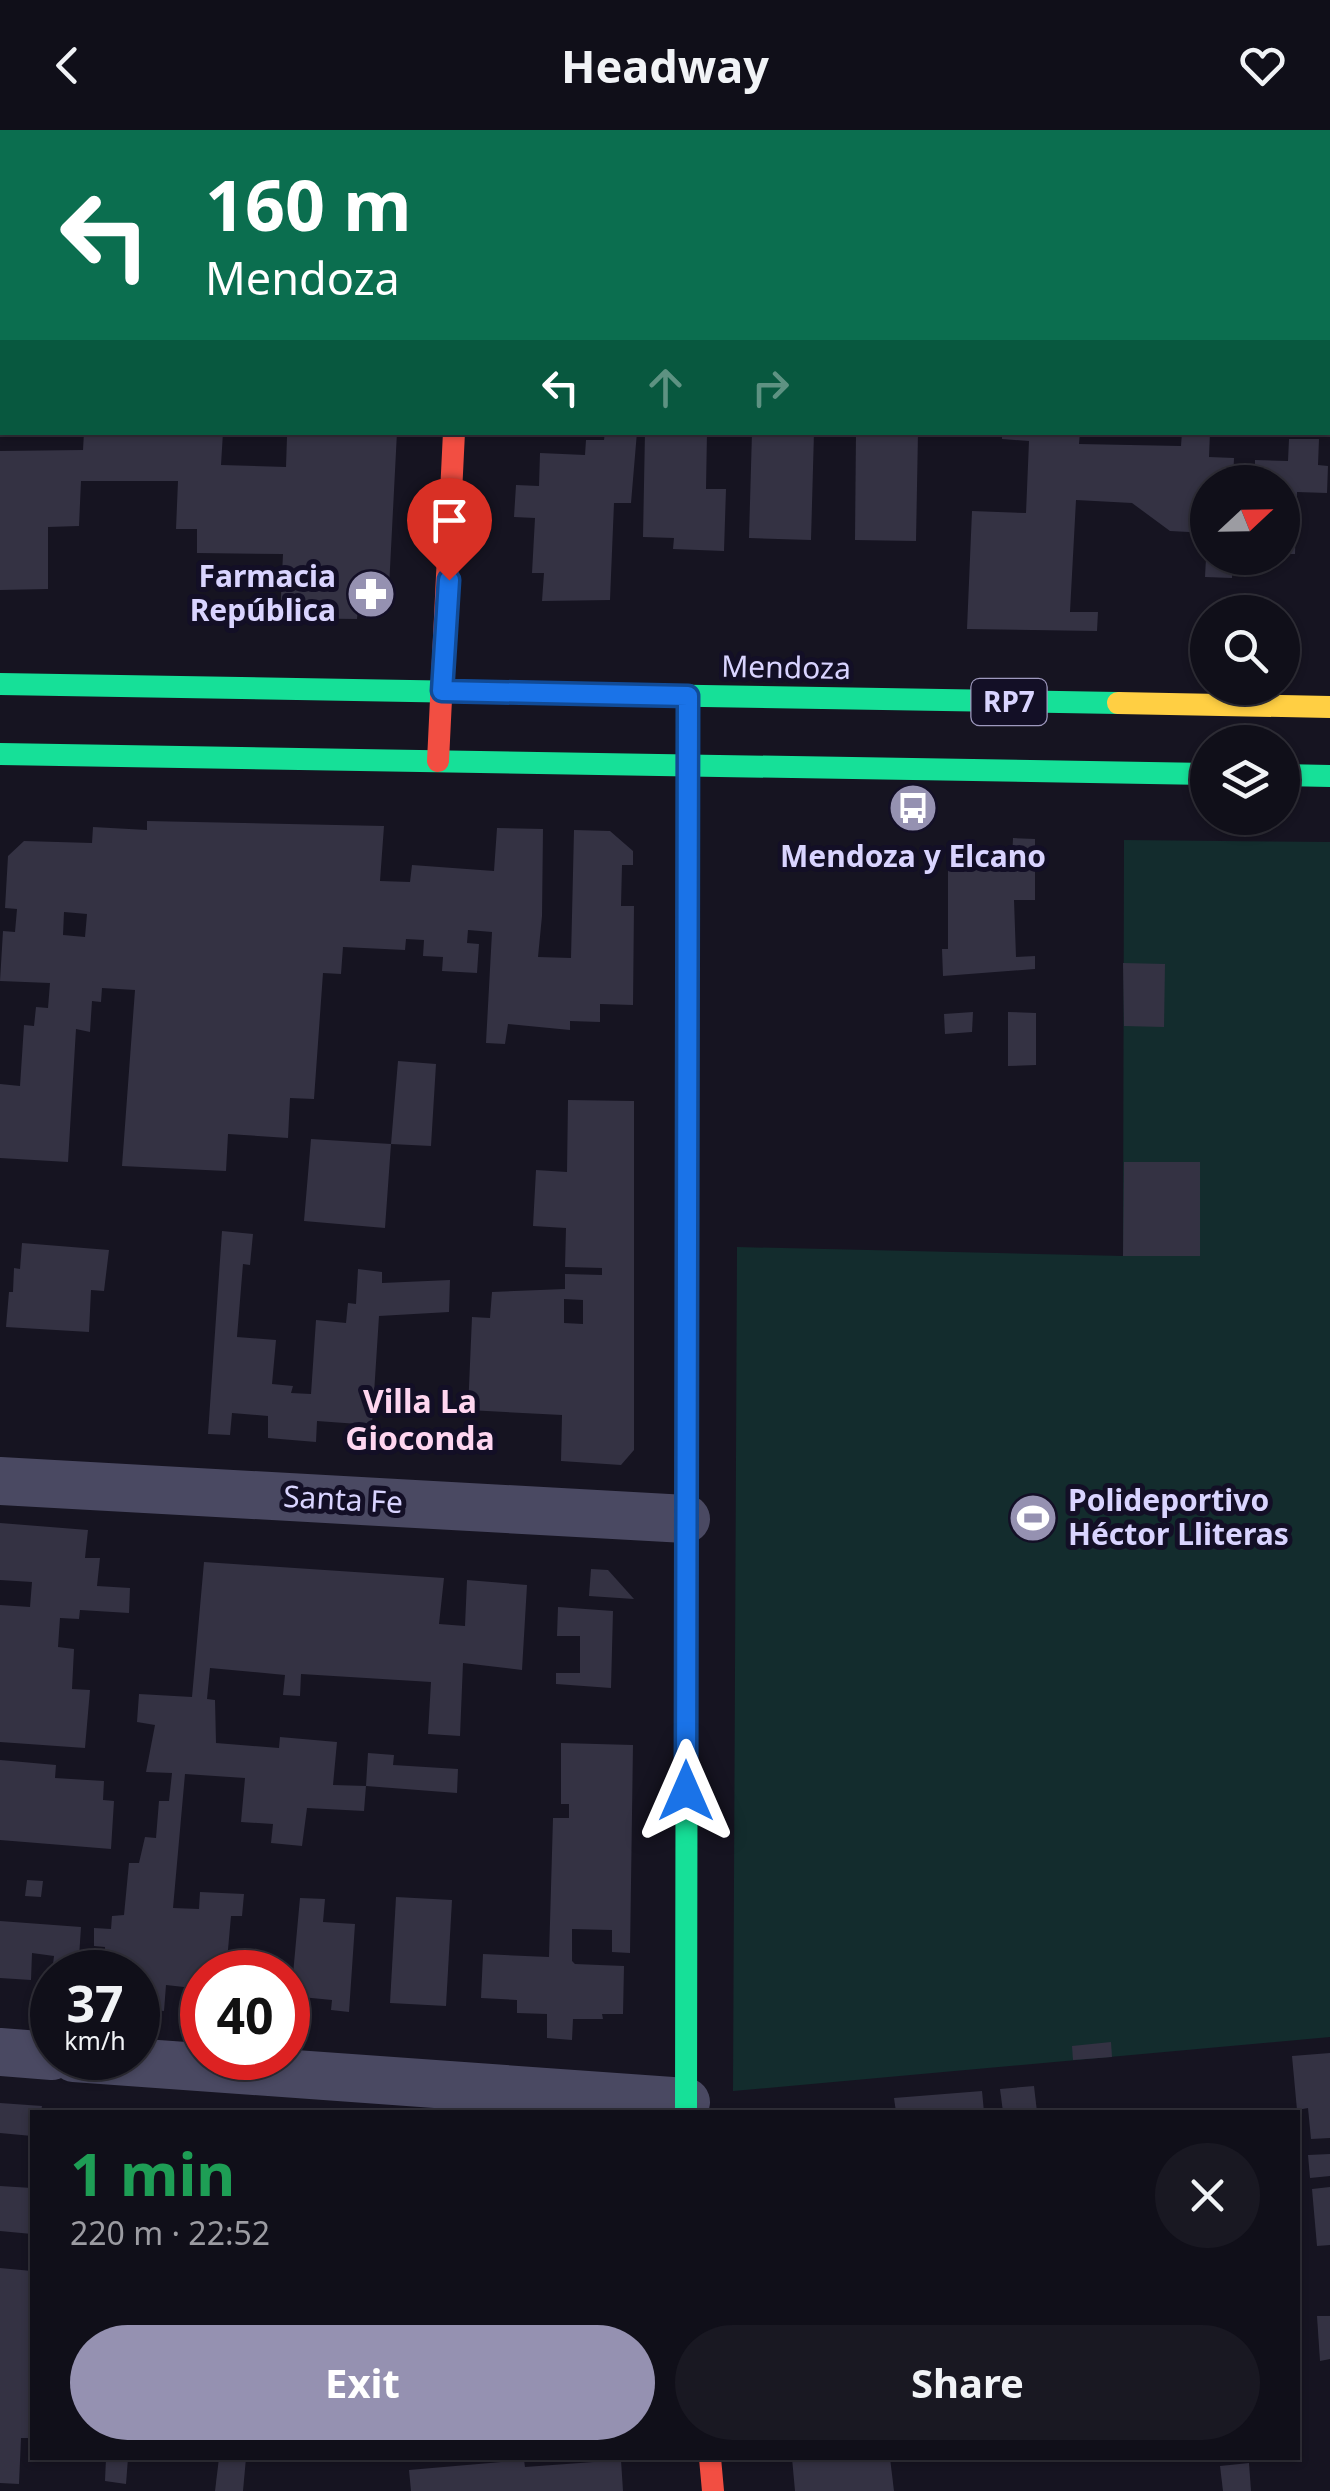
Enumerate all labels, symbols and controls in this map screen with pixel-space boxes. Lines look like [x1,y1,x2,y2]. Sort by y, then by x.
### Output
text: Headway [561,35,769,96]
icon: back [40,38,95,93]
icon: heart [1235,38,1290,93]
text: 160 m [205,156,412,252]
icon: left [40,170,170,300]
text: Mendoza [205,247,400,308]
icon: left [533,360,588,415]
icon: ahead [638,360,693,415]
icon: right [743,360,798,415]
north arrow [1190,465,1300,575]
map controls [1190,465,1300,835]
pin [407,478,492,581]
icon: arrive [422,493,477,548]
place label: Farmacia República [190,555,336,630]
pharmacy icon: Farmacia República [345,568,397,620]
button: search [1190,595,1300,705]
street label: Mendoza [721,645,851,688]
road number: RP7 [972,679,1046,725]
button: layers [1190,725,1300,835]
bus stop icon: Mendoza y Elcano [887,782,939,834]
place label: Mendoza y Elcano [780,835,1046,876]
district label: Villa La Gioconda [345,1379,495,1459]
street label: Santa Fe [282,1475,404,1522]
place label: Polideportivo Héctor Lliteras [1068,1479,1289,1554]
sports icon: Polideportivo Héctor Lliteras [1007,1492,1059,1544]
position arrow [634,1739,738,1843]
speed limit sign: 40 [180,1950,310,2080]
text: 37 [66,1969,124,2037]
text: km/h [64,2023,126,2057]
text: 1 min [70,2132,235,2214]
button: close [1155,2143,1260,2248]
text: 220 m · 22:52 [70,2211,270,2254]
button: Exit [70,2325,655,2440]
button: Share [675,2325,1260,2440]

